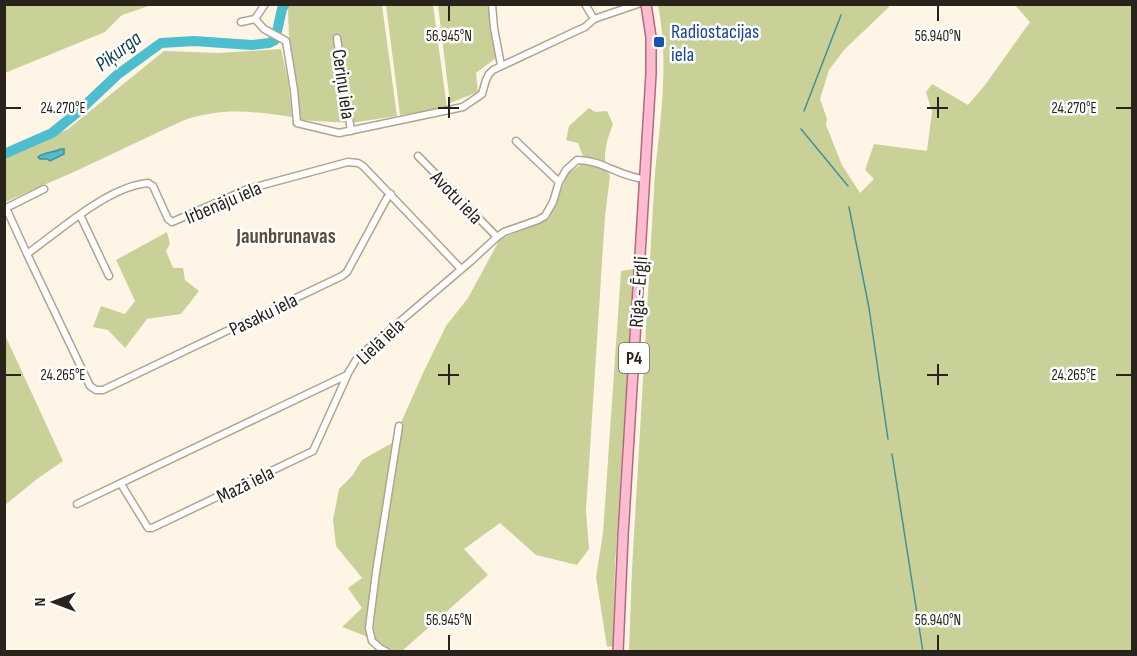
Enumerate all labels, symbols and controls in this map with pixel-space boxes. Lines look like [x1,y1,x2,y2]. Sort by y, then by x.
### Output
place label: Radiostacijas iela [671,20,759,67]
water label: Piķurga [90,26,147,77]
text: 56.945°N [426,27,472,46]
text: 56.940°N [915,27,961,46]
marker: Radiostacijas iela [652,35,666,49]
street label: Ceriņu iela [326,48,360,121]
text: 24.270°E [40,99,86,118]
text: 24.270°E [1051,99,1097,118]
street label: Avotu iela [424,165,487,229]
street label: Irbenāju iela [182,176,265,230]
district label: Jaunbrunavas [235,224,336,249]
street label: Rīga - Ērgļi [625,256,653,329]
street label: Pasaku iela [225,288,302,342]
street label: Lielā iela [352,314,410,370]
road number: P4 [619,343,649,373]
text: 24.265°E [40,366,86,385]
text: 24.265°E [1051,366,1097,385]
street label: Mazā iela [213,461,278,509]
north arrow [24,572,84,632]
text: N [31,598,50,606]
text: 56.945°N [426,611,472,630]
text: 56.940°N [915,611,961,630]

